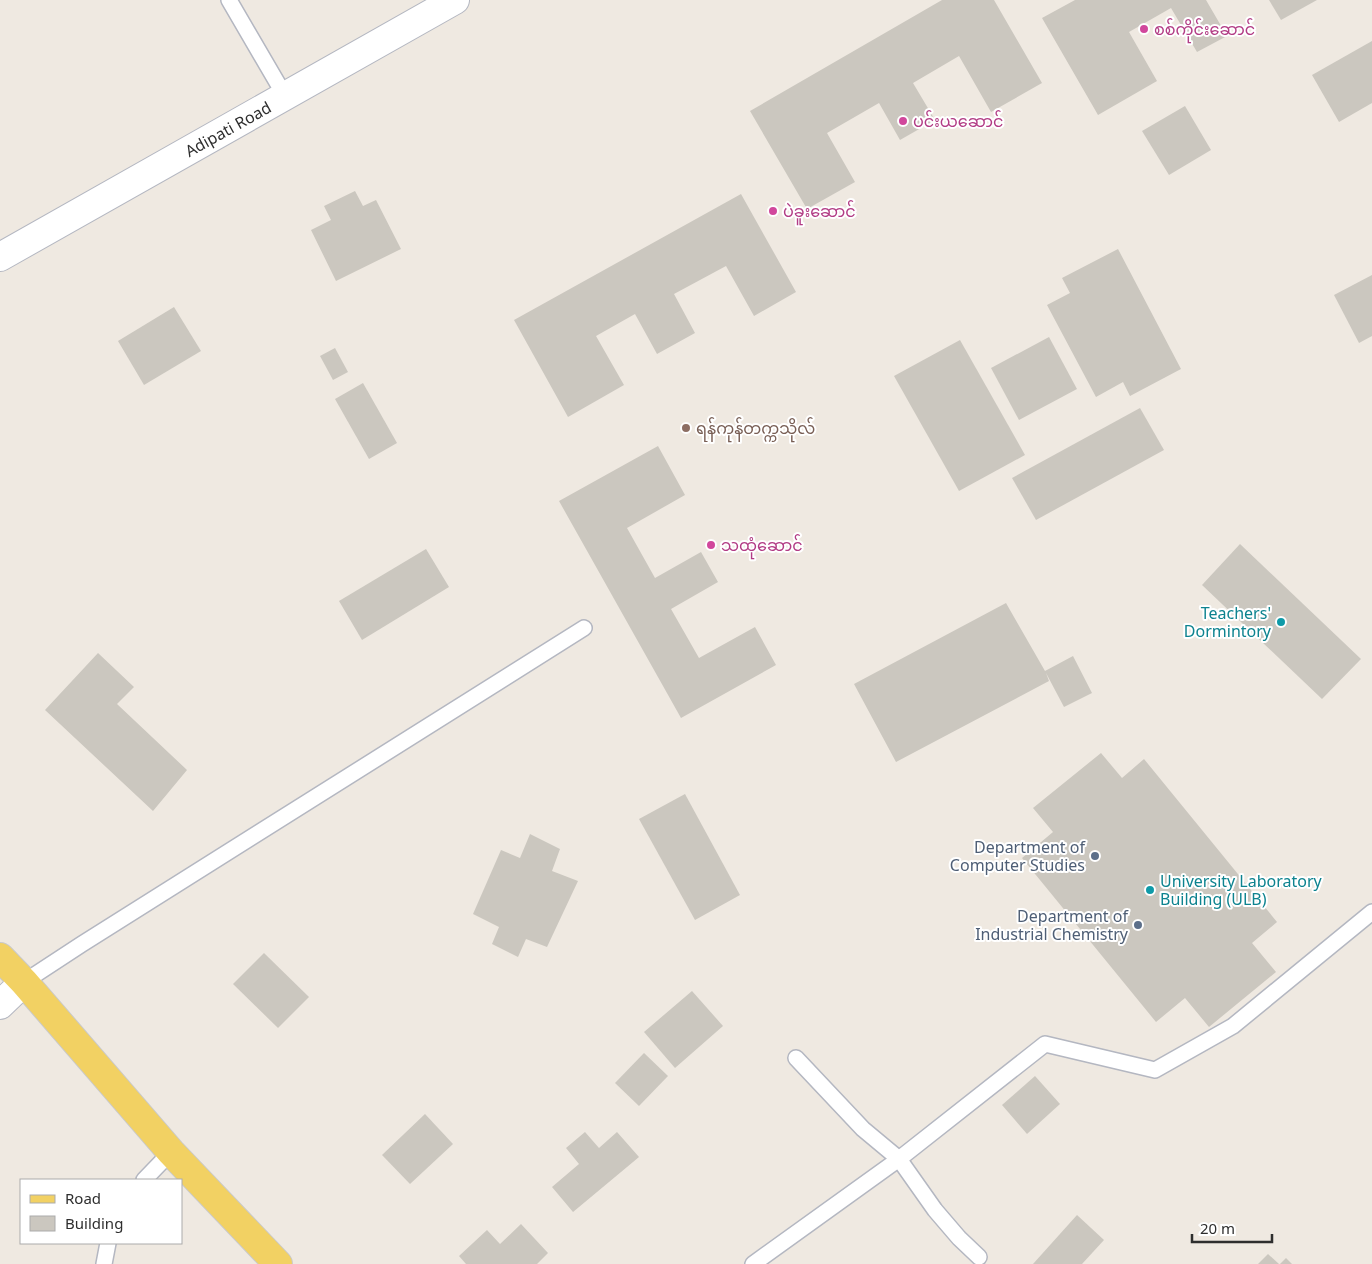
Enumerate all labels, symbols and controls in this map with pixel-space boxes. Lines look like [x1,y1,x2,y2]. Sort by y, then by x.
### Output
place label: စစ်ကိုင်းဆောင် [1154,18,1255,44]
marker: စစ်ကိုင်းဆောင် [1138,23,1150,35]
street label: Adipati Road [181,96,275,162]
place label: ပင်းယဆောင် [913,110,1003,132]
marker: ပင်းယဆောင် [897,115,909,127]
place label: ပဲခူးဆောင် [783,200,856,226]
marker: ပဲခူးဆောင် [767,205,779,217]
place label: ရန်ကုန်တက္ကသိုလ် [696,417,815,443]
marker: ရန်ကုန်တက္ကသိုလ် [680,422,692,434]
place label: သထုံဆောင် [721,534,803,560]
marker: သထုံဆောင် [705,539,717,551]
place label: Teachers' Dormintory [1184,602,1272,642]
marker: Teachers' Dormintory [1275,616,1287,628]
place label: Department of Computer Studies [950,836,1086,876]
marker: Department of Computer Studies [1089,850,1101,862]
place label: University Laboratory Building (ULB) [1160,870,1323,910]
marker: University Laboratory Building (ULB) [1144,884,1156,896]
place label: Department of Industrial Chemistry [975,905,1129,945]
marker: Department of Industrial Chemistry [1132,919,1144,931]
legend [20,1179,182,1244]
text: Road [65,1188,101,1208]
scale bar [1192,1212,1272,1244]
text: Building [65,1213,123,1233]
text: 20 m [1200,1218,1235,1238]

